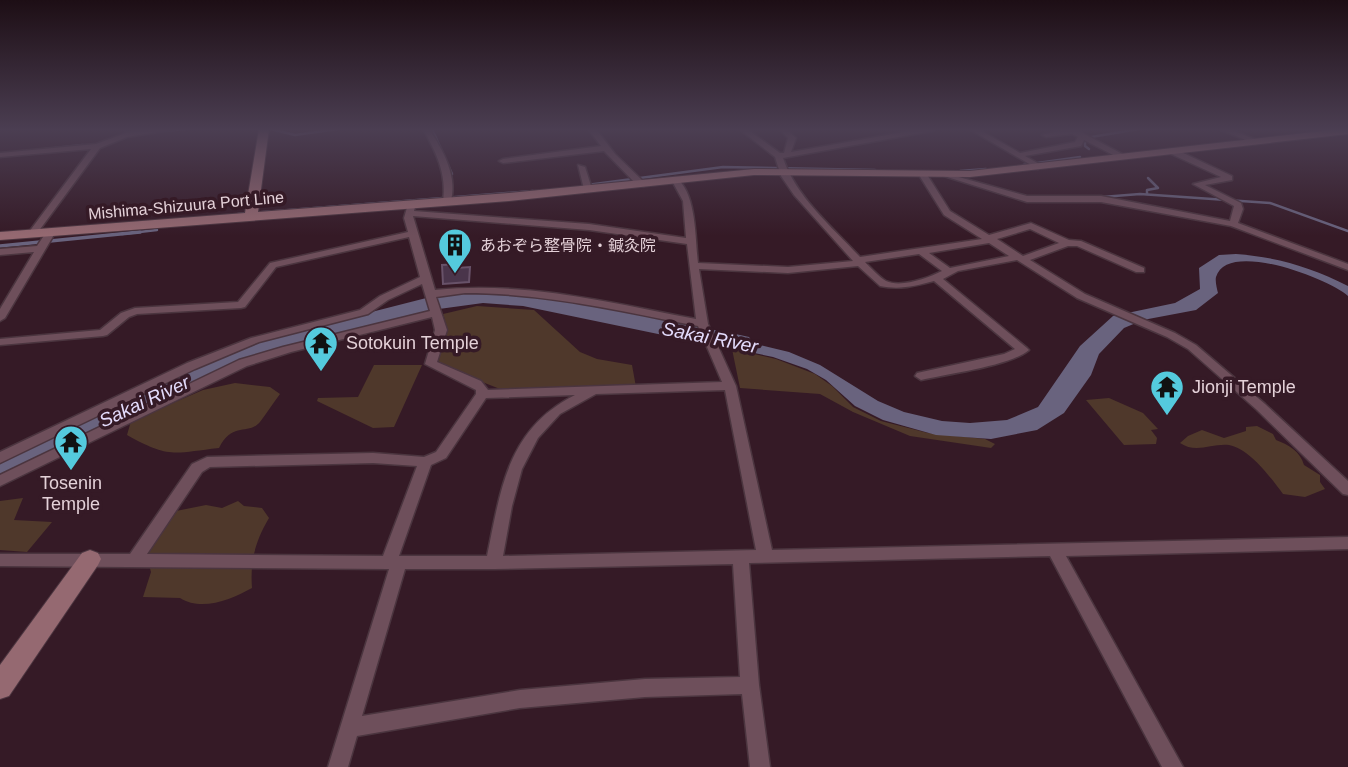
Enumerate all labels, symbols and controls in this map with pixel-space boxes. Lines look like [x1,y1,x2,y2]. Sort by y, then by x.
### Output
street label: Mishima-Shizuura Port Line [87,188,285,223]
building icon: あおぞら整骨院・鍼灸院 [436,226,474,275]
place label: あおぞら整骨院・鍼灸院 [480,237,656,254]
water label: Sakai River [660,318,760,357]
temple icon: Sotokuin Temple [302,324,340,373]
place label: Sotokuin Temple [346,333,479,353]
temple icon: Jionji Temple [1148,368,1186,417]
water label: Sakai River [96,371,193,431]
place label: Jionji Temple [1192,377,1296,397]
temple icon: Tosenin Temple [52,423,90,472]
place label: Tosenin Temple [40,473,102,514]

